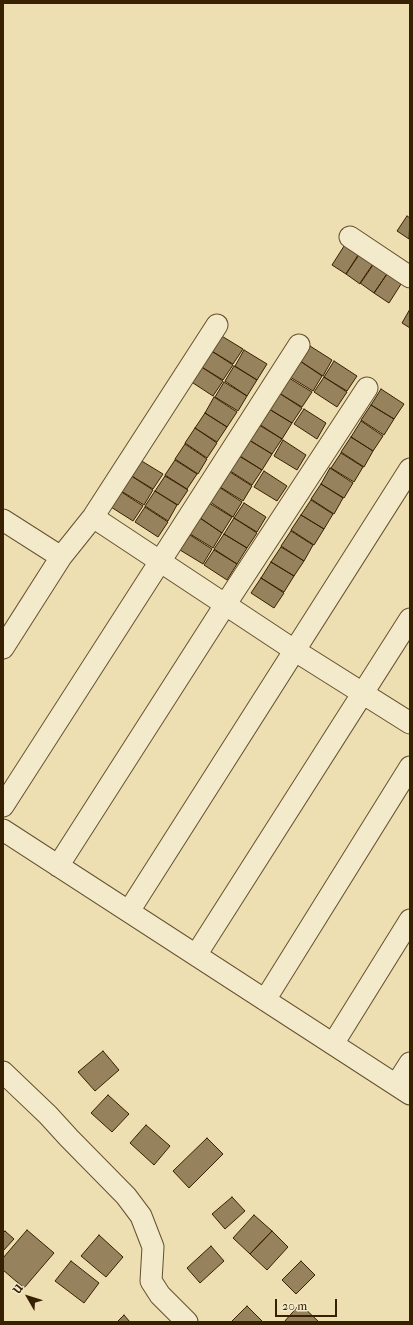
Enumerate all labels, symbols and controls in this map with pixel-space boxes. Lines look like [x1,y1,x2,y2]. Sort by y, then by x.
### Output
north arrow [8,1277,48,1317]
text: U [11,1282,26,1297]
scale bar [277,1291,339,1317]
text: 20 m [282,1299,307,1313]

